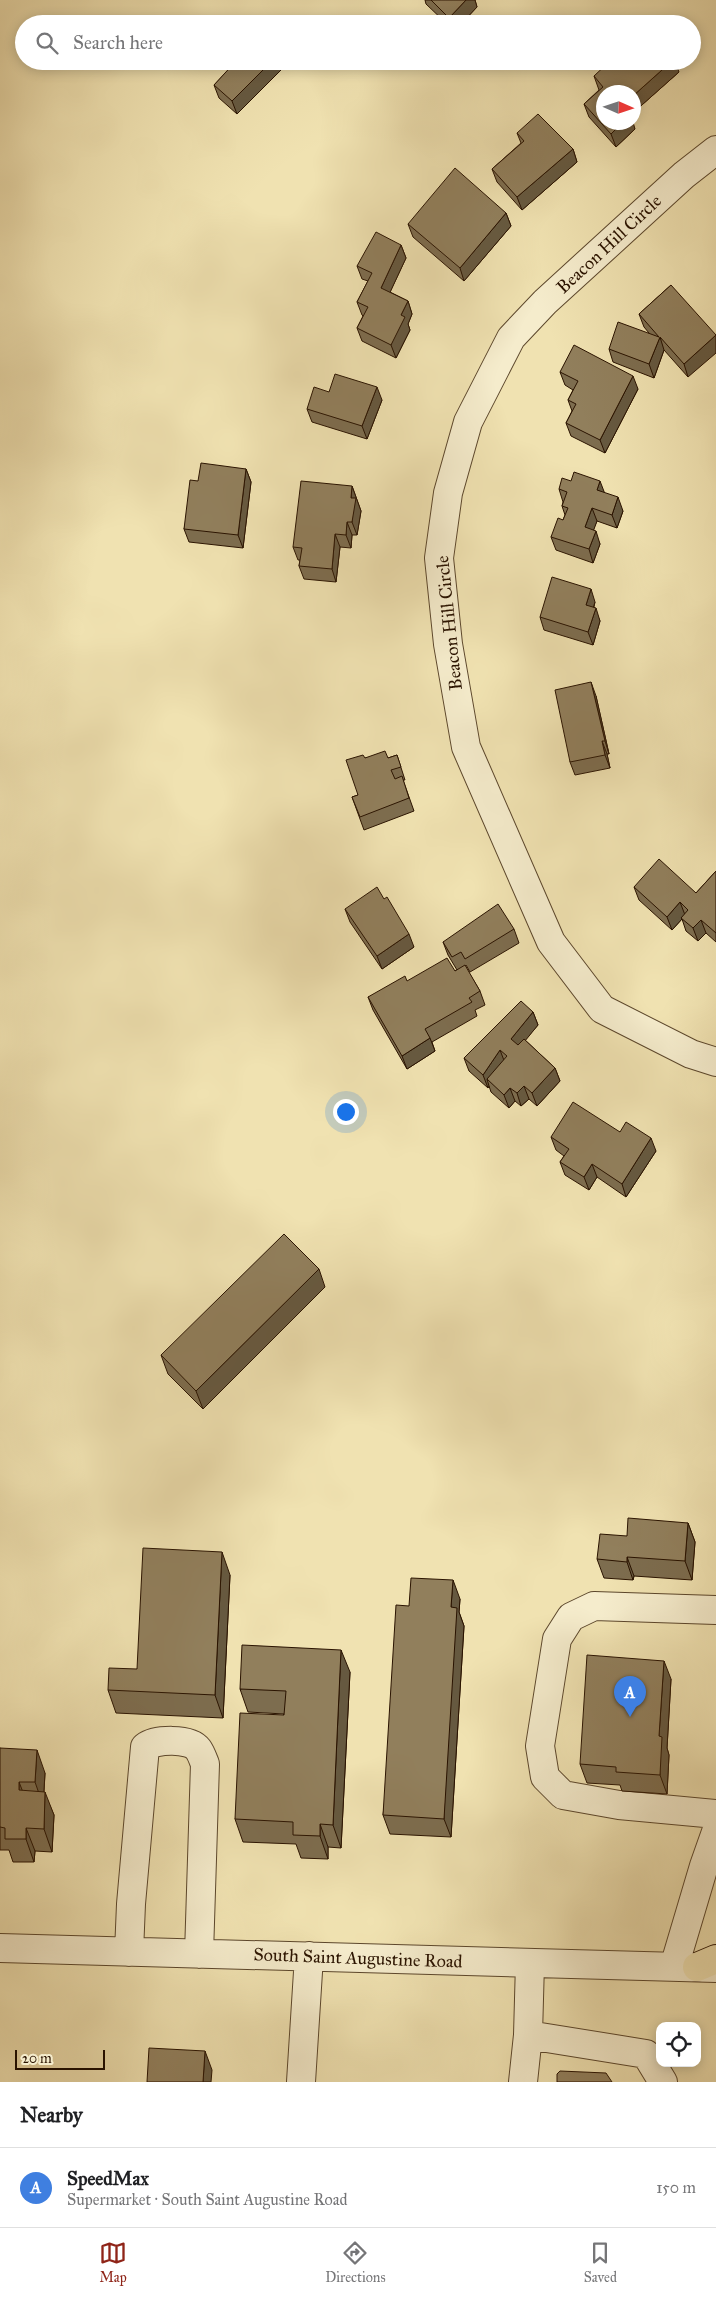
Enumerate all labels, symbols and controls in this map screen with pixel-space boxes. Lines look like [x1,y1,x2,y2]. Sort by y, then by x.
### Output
search box [15,15,701,70]
icon: search [33,29,61,57]
text: Search here [73,31,163,54]
north arrow [596,85,641,130]
street label: Beacon Hill Circle [552,190,666,298]
street label: Beacon Hill Circle [431,555,467,691]
your location [333,1099,359,1125]
pin: A [614,1676,646,1717]
street label: South Saint Augustine Road [253,1943,463,1974]
map controls [656,2022,701,2067]
button: locate [656,2022,701,2067]
scale bar [15,2047,105,2070]
text: 20 m [22,2050,52,2067]
text: Nearby [20,2102,83,2128]
text: SpeedMax [67,2167,149,2190]
text: A [31,2178,41,2197]
text: 150 m [656,2178,696,2197]
text: Supermarket · South Saint Augustine Road [67,2190,348,2209]
tab: Map [99,2239,127,2286]
tab: Directions [325,2239,386,2286]
tab: Saved [584,2239,617,2286]

